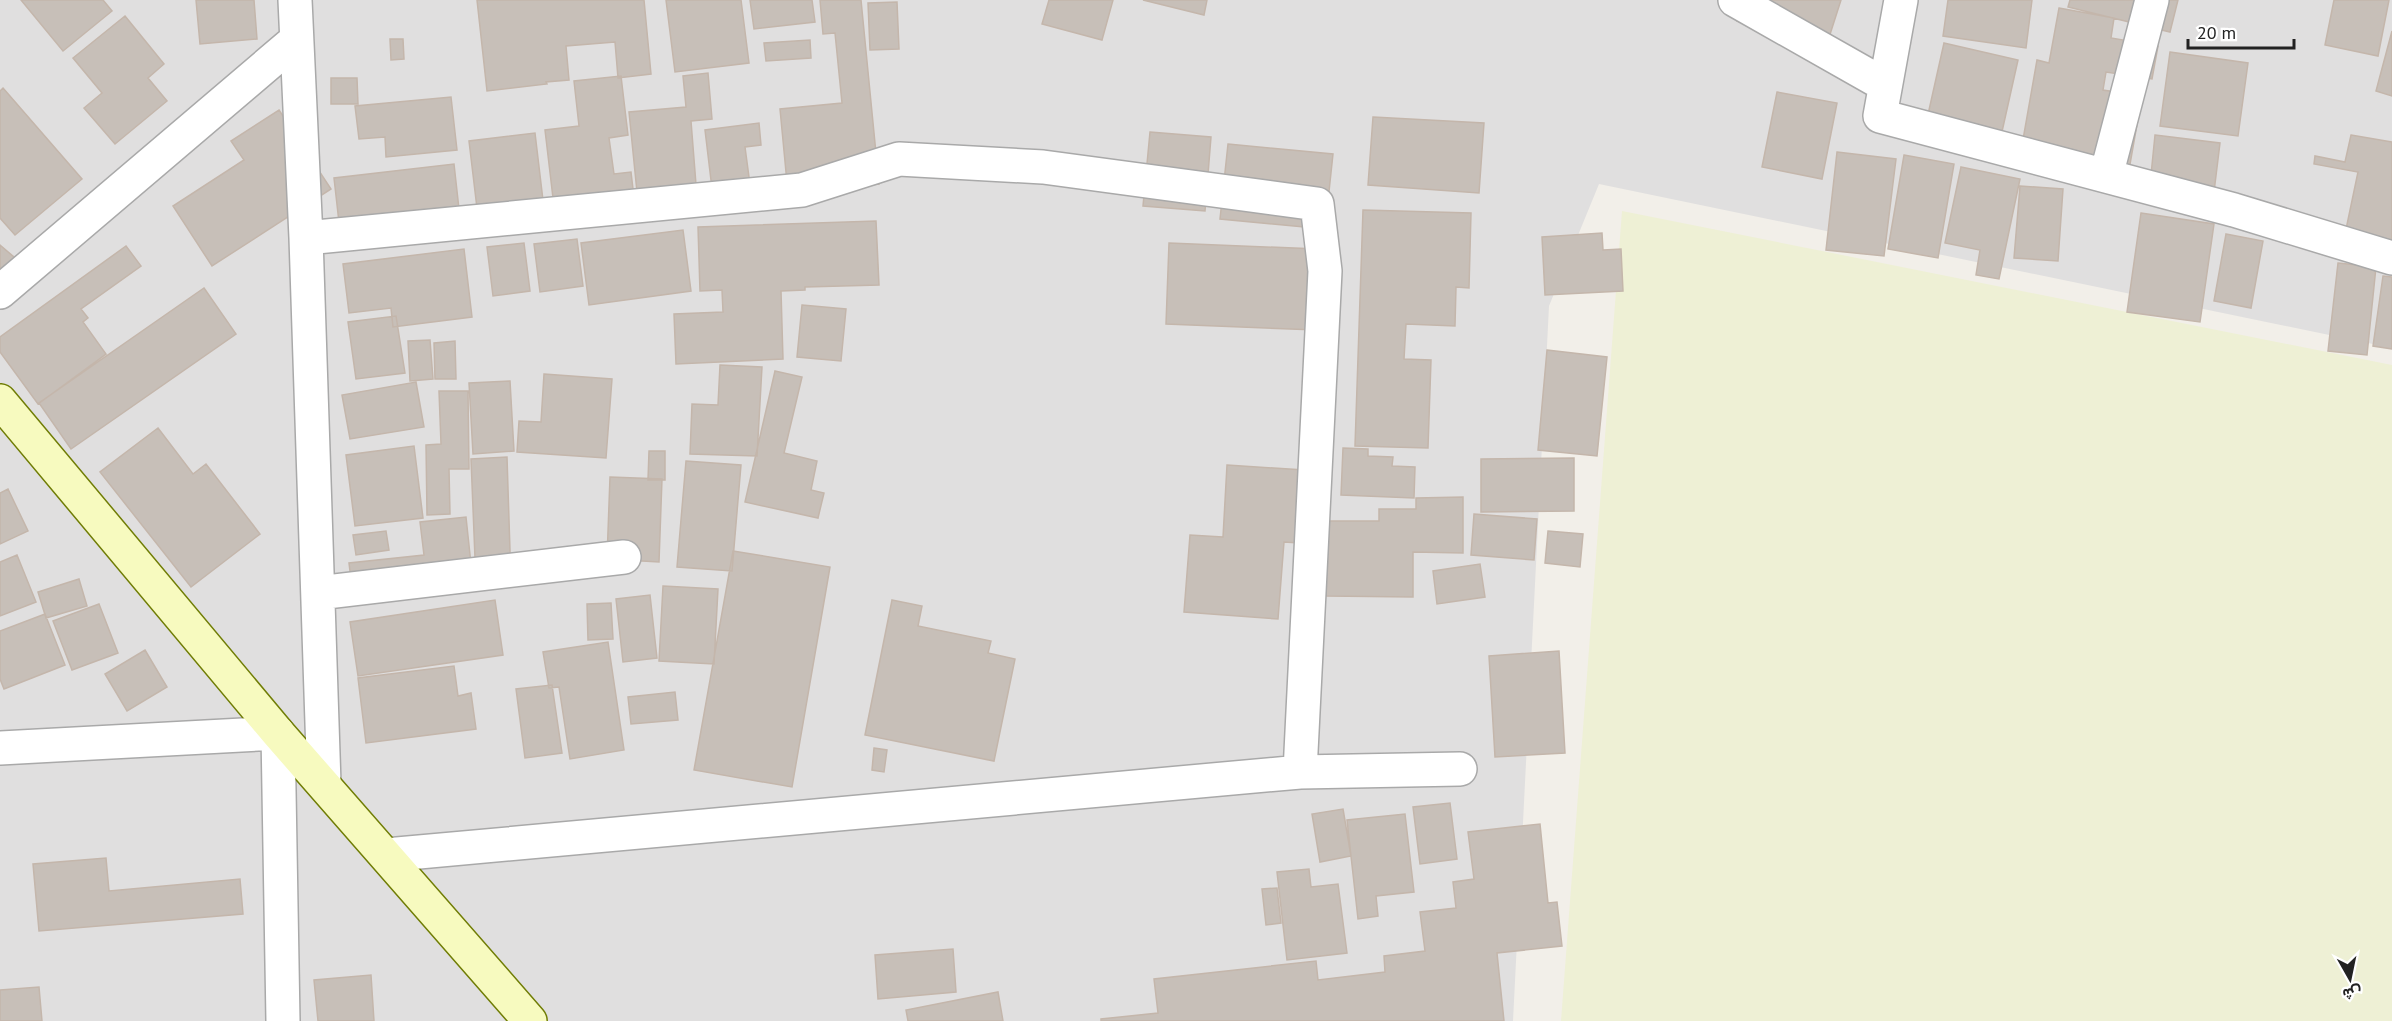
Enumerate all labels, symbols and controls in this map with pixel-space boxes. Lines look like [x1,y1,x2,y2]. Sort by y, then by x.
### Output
scale bar [2188,12,2294,50]
text: 20 m [2197,21,2236,44]
north arrow [2320,949,2380,1009]
text: ش [2341,982,2363,1005]

